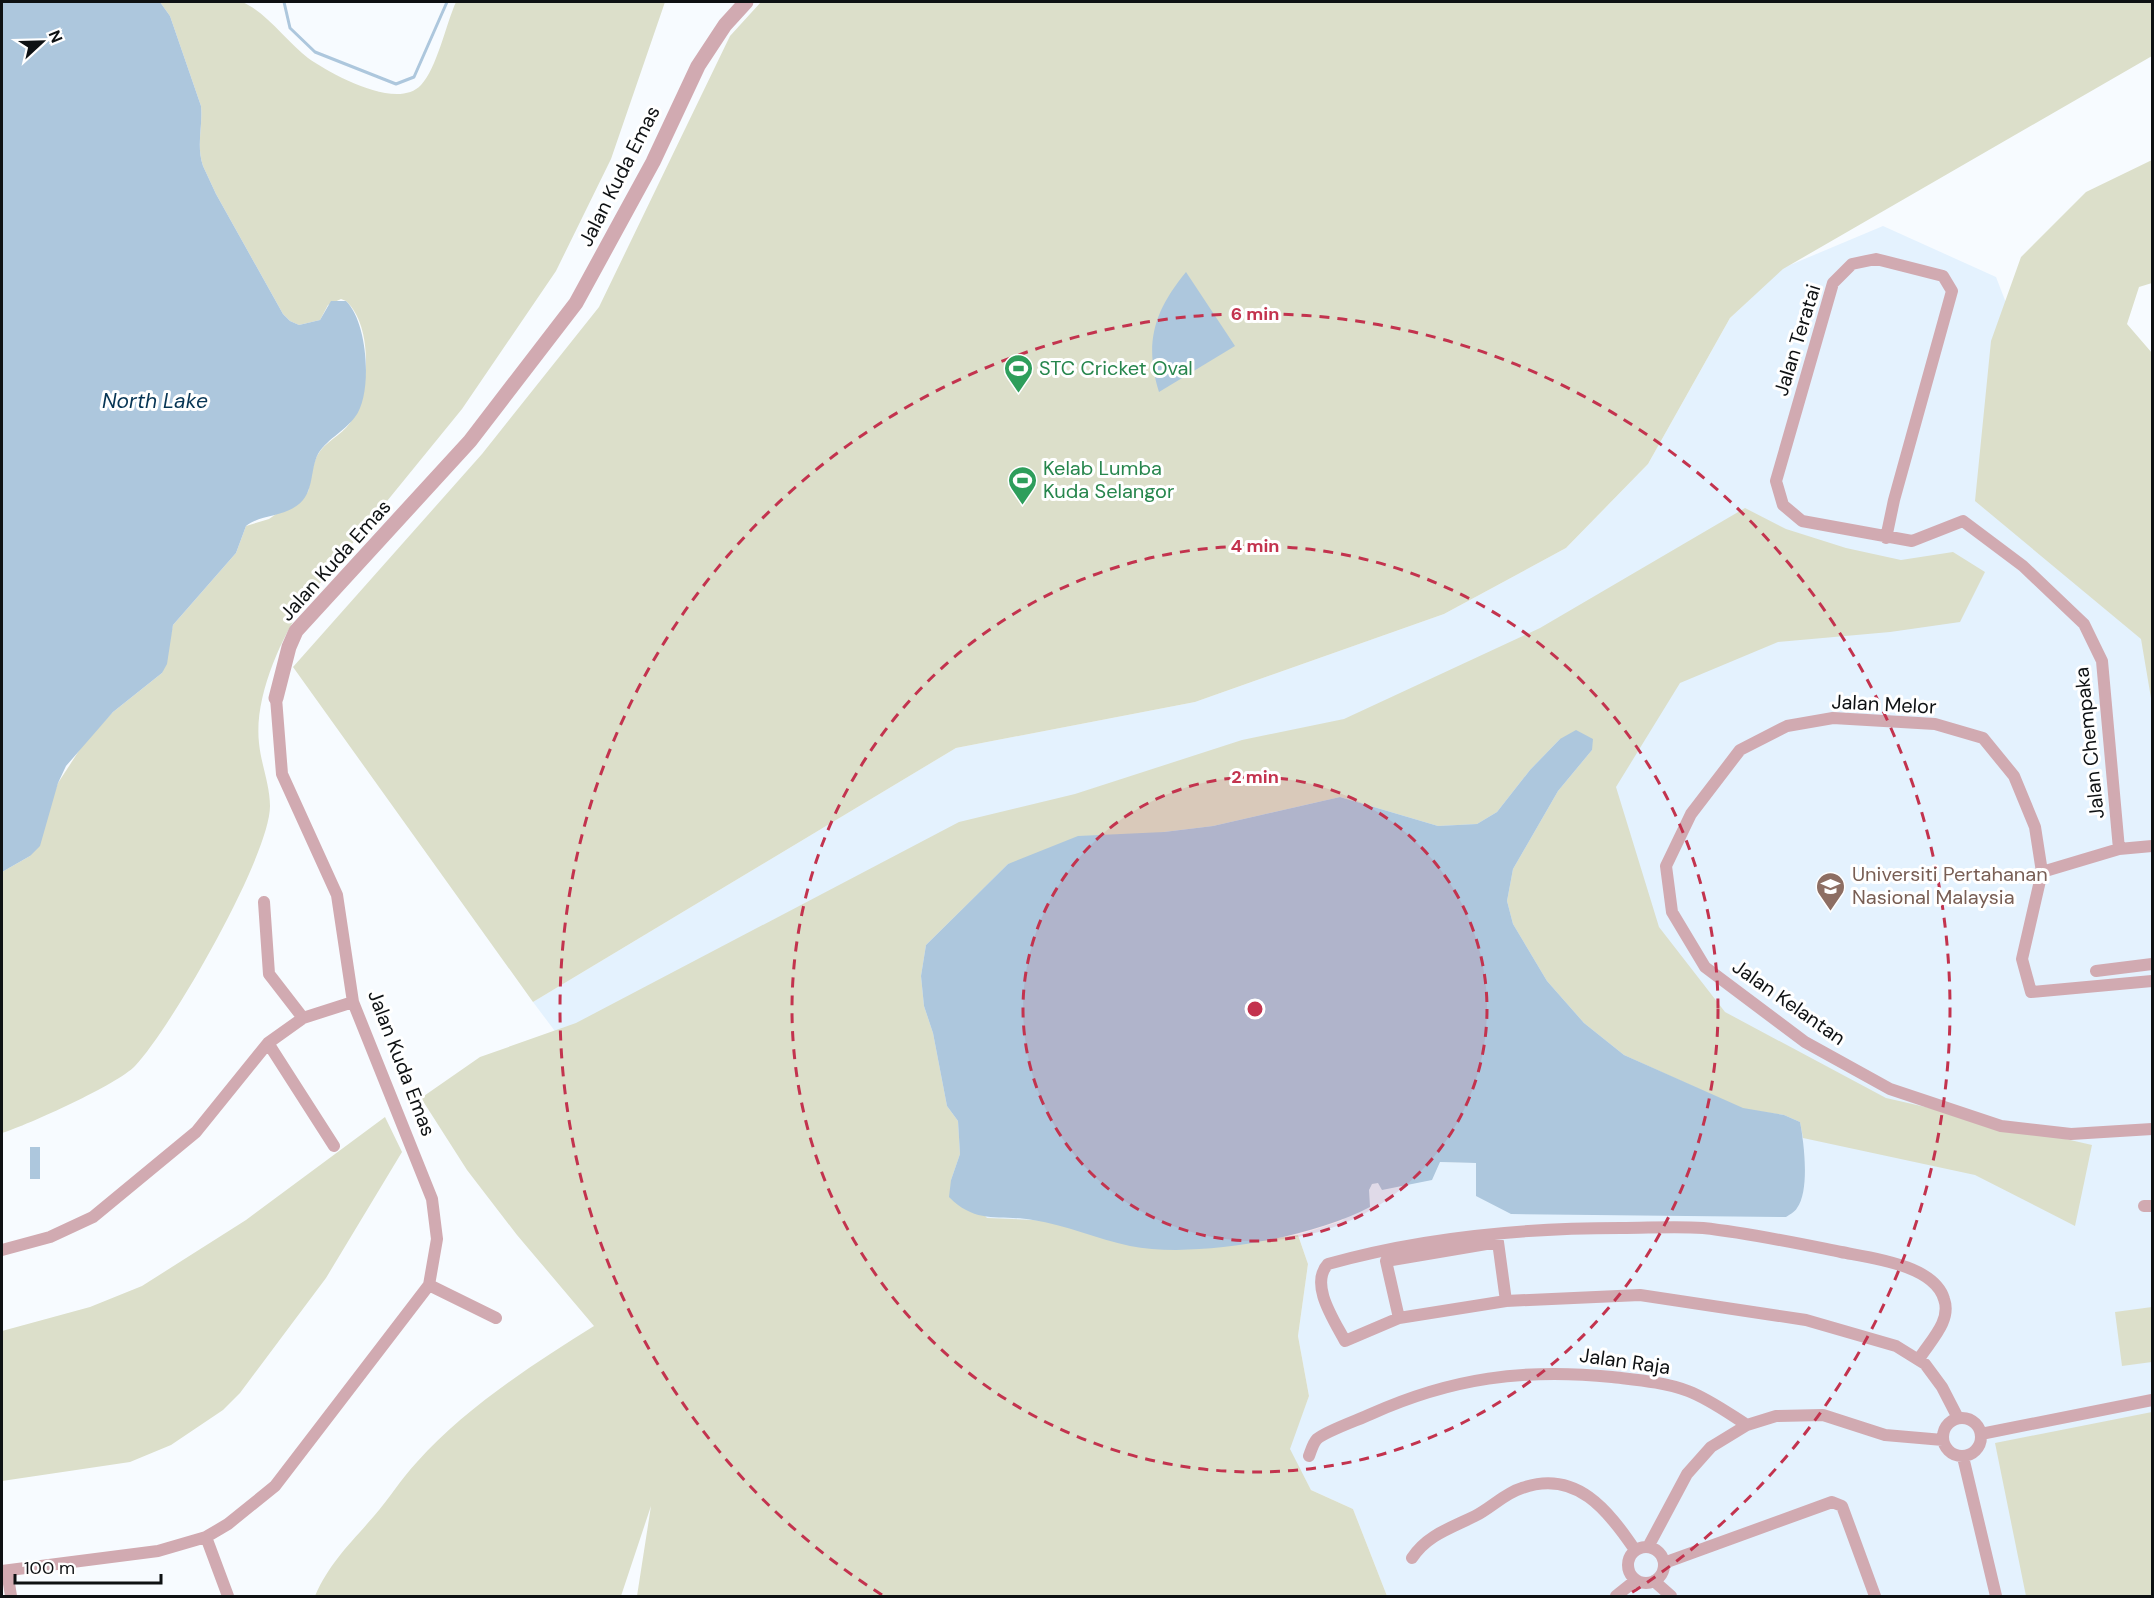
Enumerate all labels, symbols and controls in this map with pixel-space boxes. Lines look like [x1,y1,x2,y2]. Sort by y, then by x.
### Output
north arrow [12,12,72,72]
text: N [44,27,67,46]
street label: Jalan Kuda Emas [572,101,666,251]
street label: Jalan Teratai [1768,281,1826,399]
text: 6 min [1231,302,1279,326]
sports icon: STC Cricket Oval [1002,352,1034,394]
place label: STC Cricket Oval [1039,355,1193,381]
water label: North Lake [102,387,208,415]
place label: Kelab Lumba Kuda Selangor [1043,455,1174,504]
sports icon: Kelab Lumba Kuda Selangor [1006,464,1038,506]
street label: Jalan Kuda Emas [274,494,396,626]
text: 4 min [1231,534,1279,558]
street label: Jalan Chempaka [2068,666,2110,820]
street label: Jalan Melor [1831,688,1937,720]
text: 2 min [1231,765,1279,789]
place label: Universiti Pertahanan Nasional Malaysia [1852,861,2048,910]
school or university icon: Universiti Pertahanan Nasional Malaysia [1815,870,1847,912]
street label: Jalan Kelantan [1727,953,1851,1051]
street label: Jalan Kuda Emas [362,986,442,1140]
centre of rings [1245,999,1265,1019]
street label: Jalan Raja [1578,1342,1672,1380]
scale bar [15,1547,160,1585]
text: 100 m [24,1556,75,1580]

